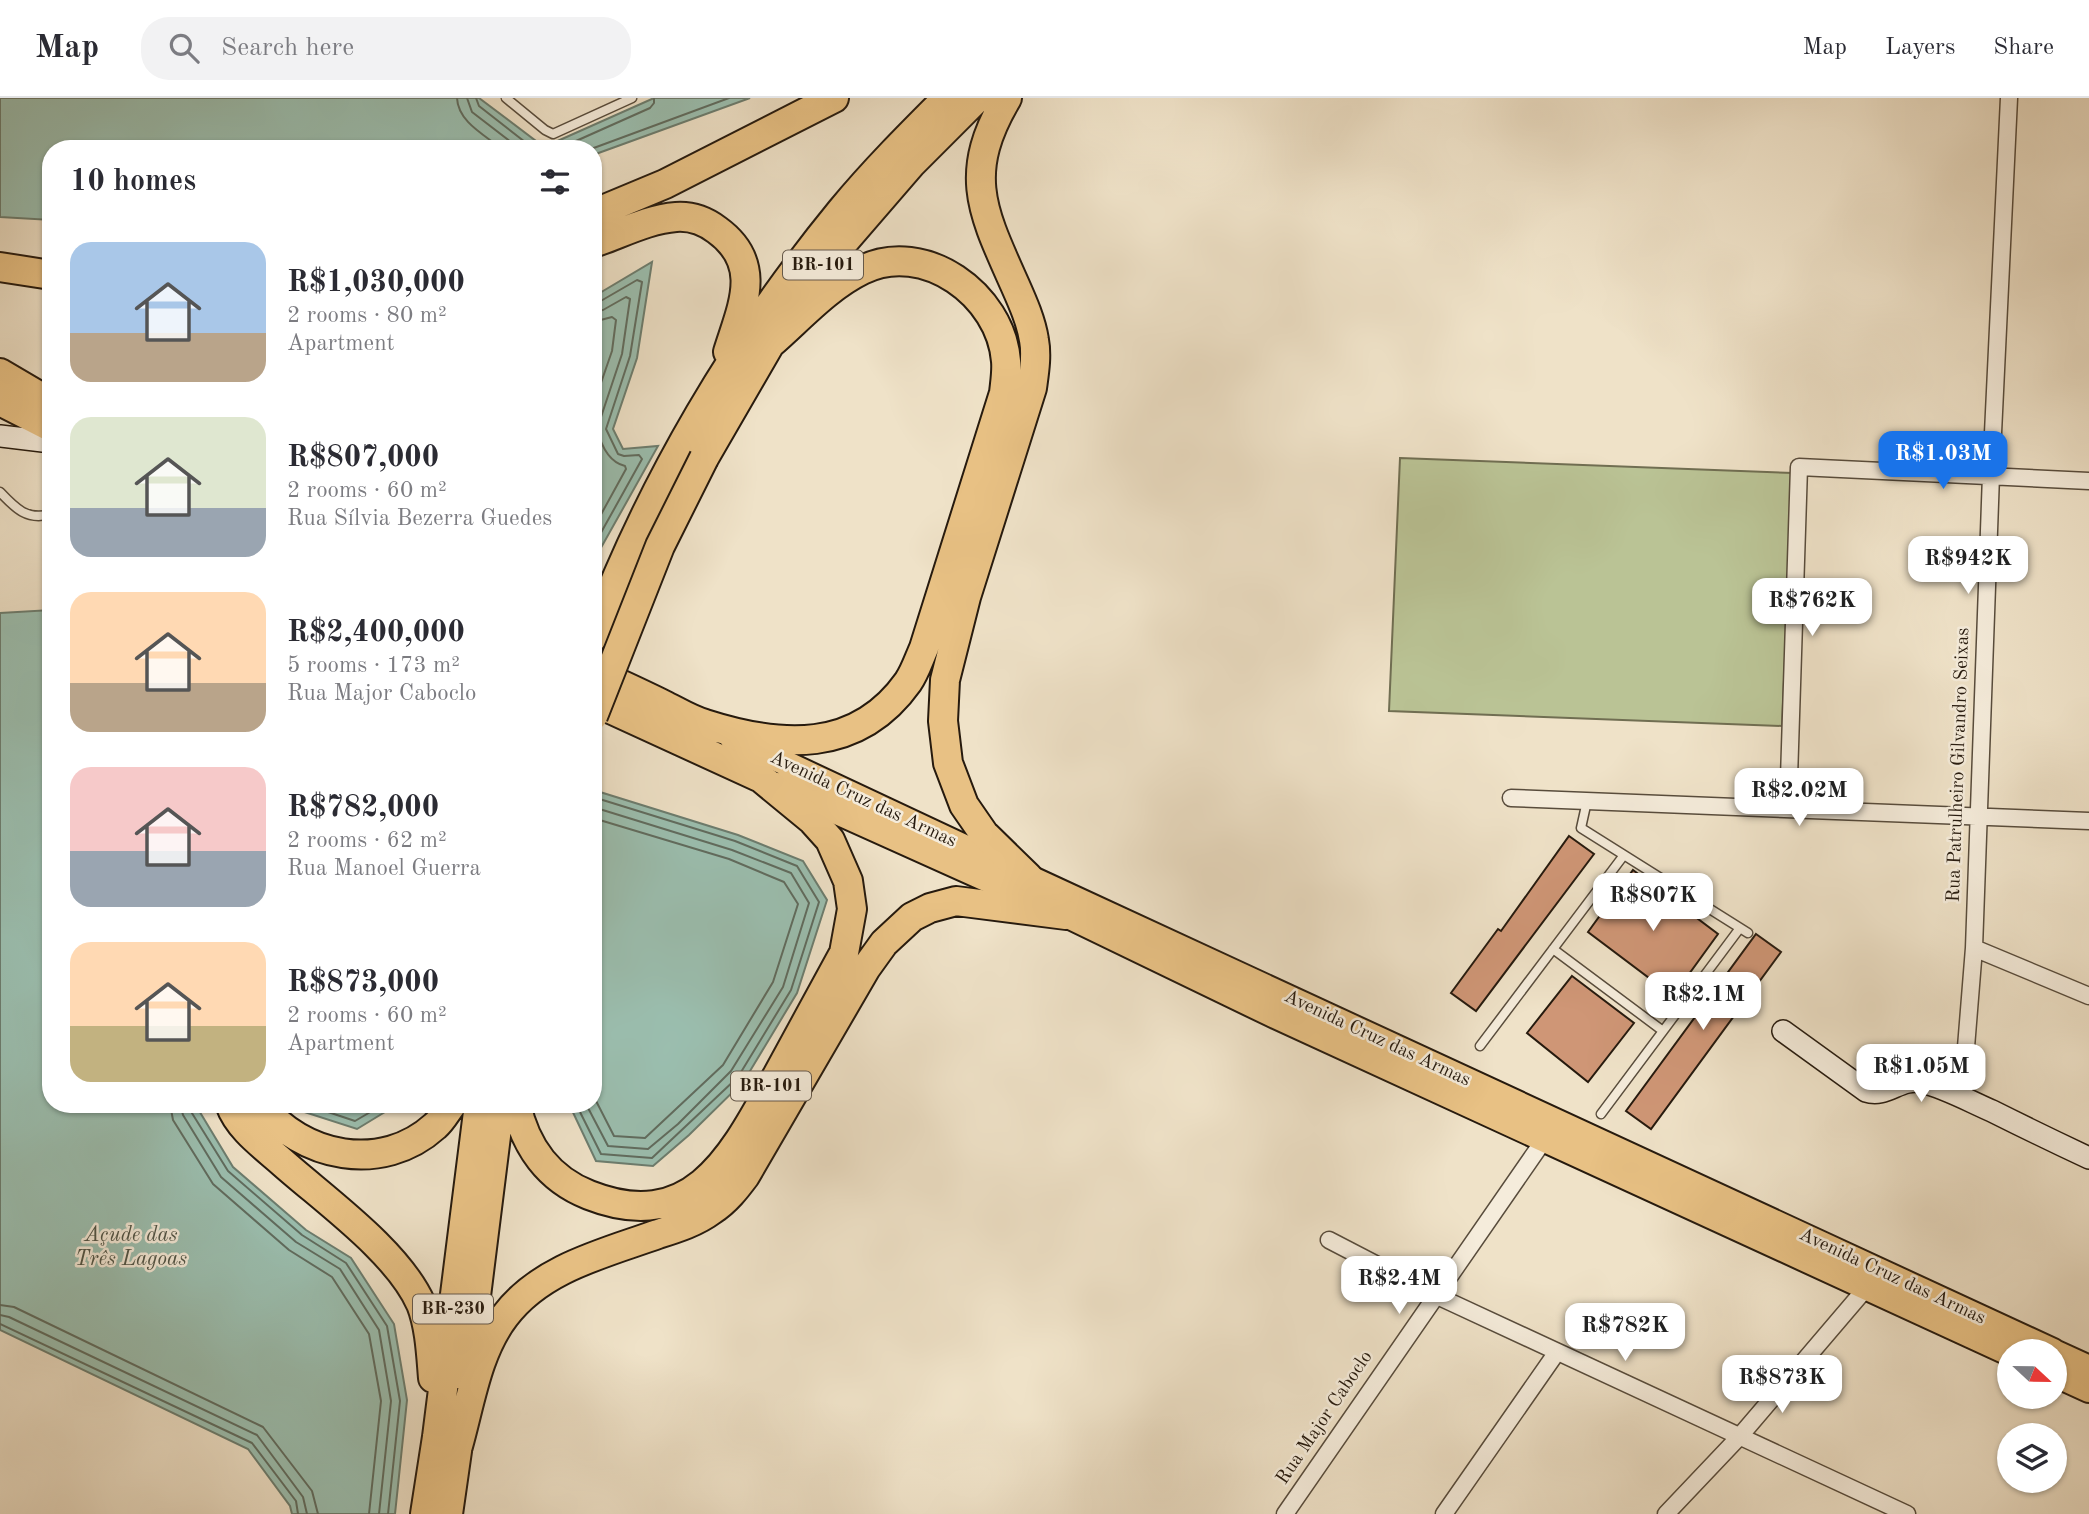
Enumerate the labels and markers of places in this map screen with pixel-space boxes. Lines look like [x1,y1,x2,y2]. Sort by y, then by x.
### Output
pin: R$1.03M [1878,432,2008,491]
pin: R$942K [1911,536,2025,596]
pin: R$762K [1755,578,1869,638]
pin: R$2.02M [1734,768,1864,828]
pin: R$807K [1596,874,1710,933]
pin: R$2.1M [1646,972,1760,1032]
pin: R$1.05M [1856,1044,1986,1104]
pin: R$2.4M [1342,1256,1456,1316]
pin: R$782K [1568,1304,1682,1363]
pin: R$873K [1725,1356,1839,1415]

